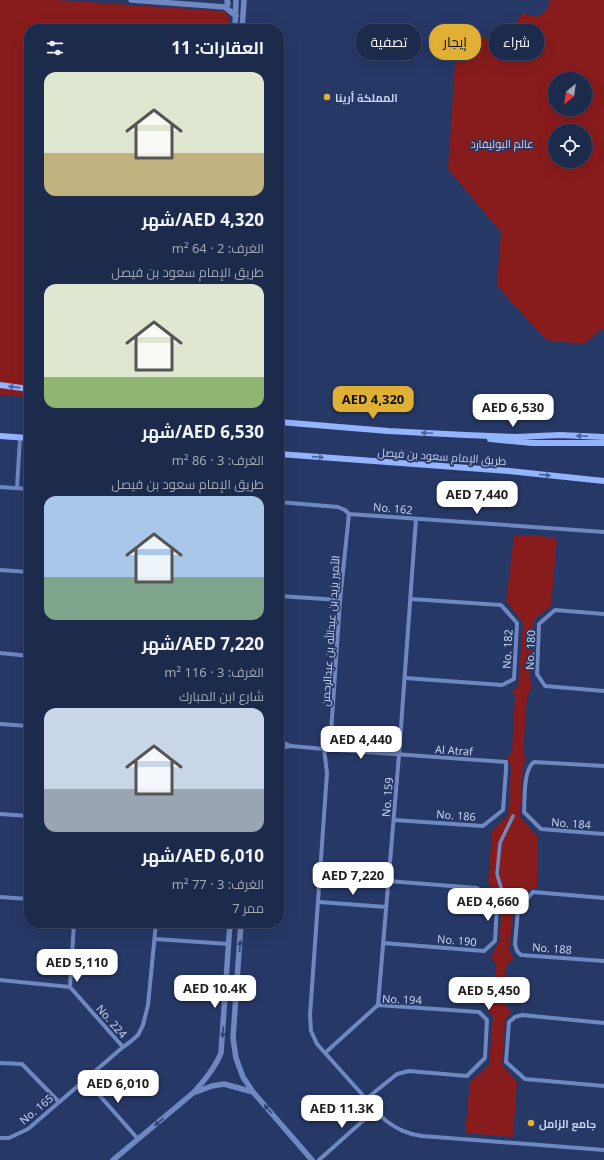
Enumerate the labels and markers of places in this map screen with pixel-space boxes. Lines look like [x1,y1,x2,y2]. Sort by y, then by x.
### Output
place label: المملكة أرينا [335,90,398,105]
marker: المملكة أرينا [322,92,332,102]
pin: AED 4,320 [327,386,419,420]
pin: AED 6,530 [467,394,559,428]
pin: AED 7,440 [431,481,523,515]
pin: AED 4,440 [315,726,407,760]
pin: AED 7,220 [307,862,399,896]
pin: AED 4,660 [442,888,534,922]
pin: AED 5,110 [31,949,123,983]
pin: AED 10.4K [169,975,261,1009]
pin: AED 5,450 [443,977,535,1011]
pin: AED 6,010 [72,1070,164,1104]
pin: AED 11.3K [296,1095,388,1129]
place label: جامع الزامل [539,1116,596,1132]
marker: جامع الزامل [526,1118,536,1128]

